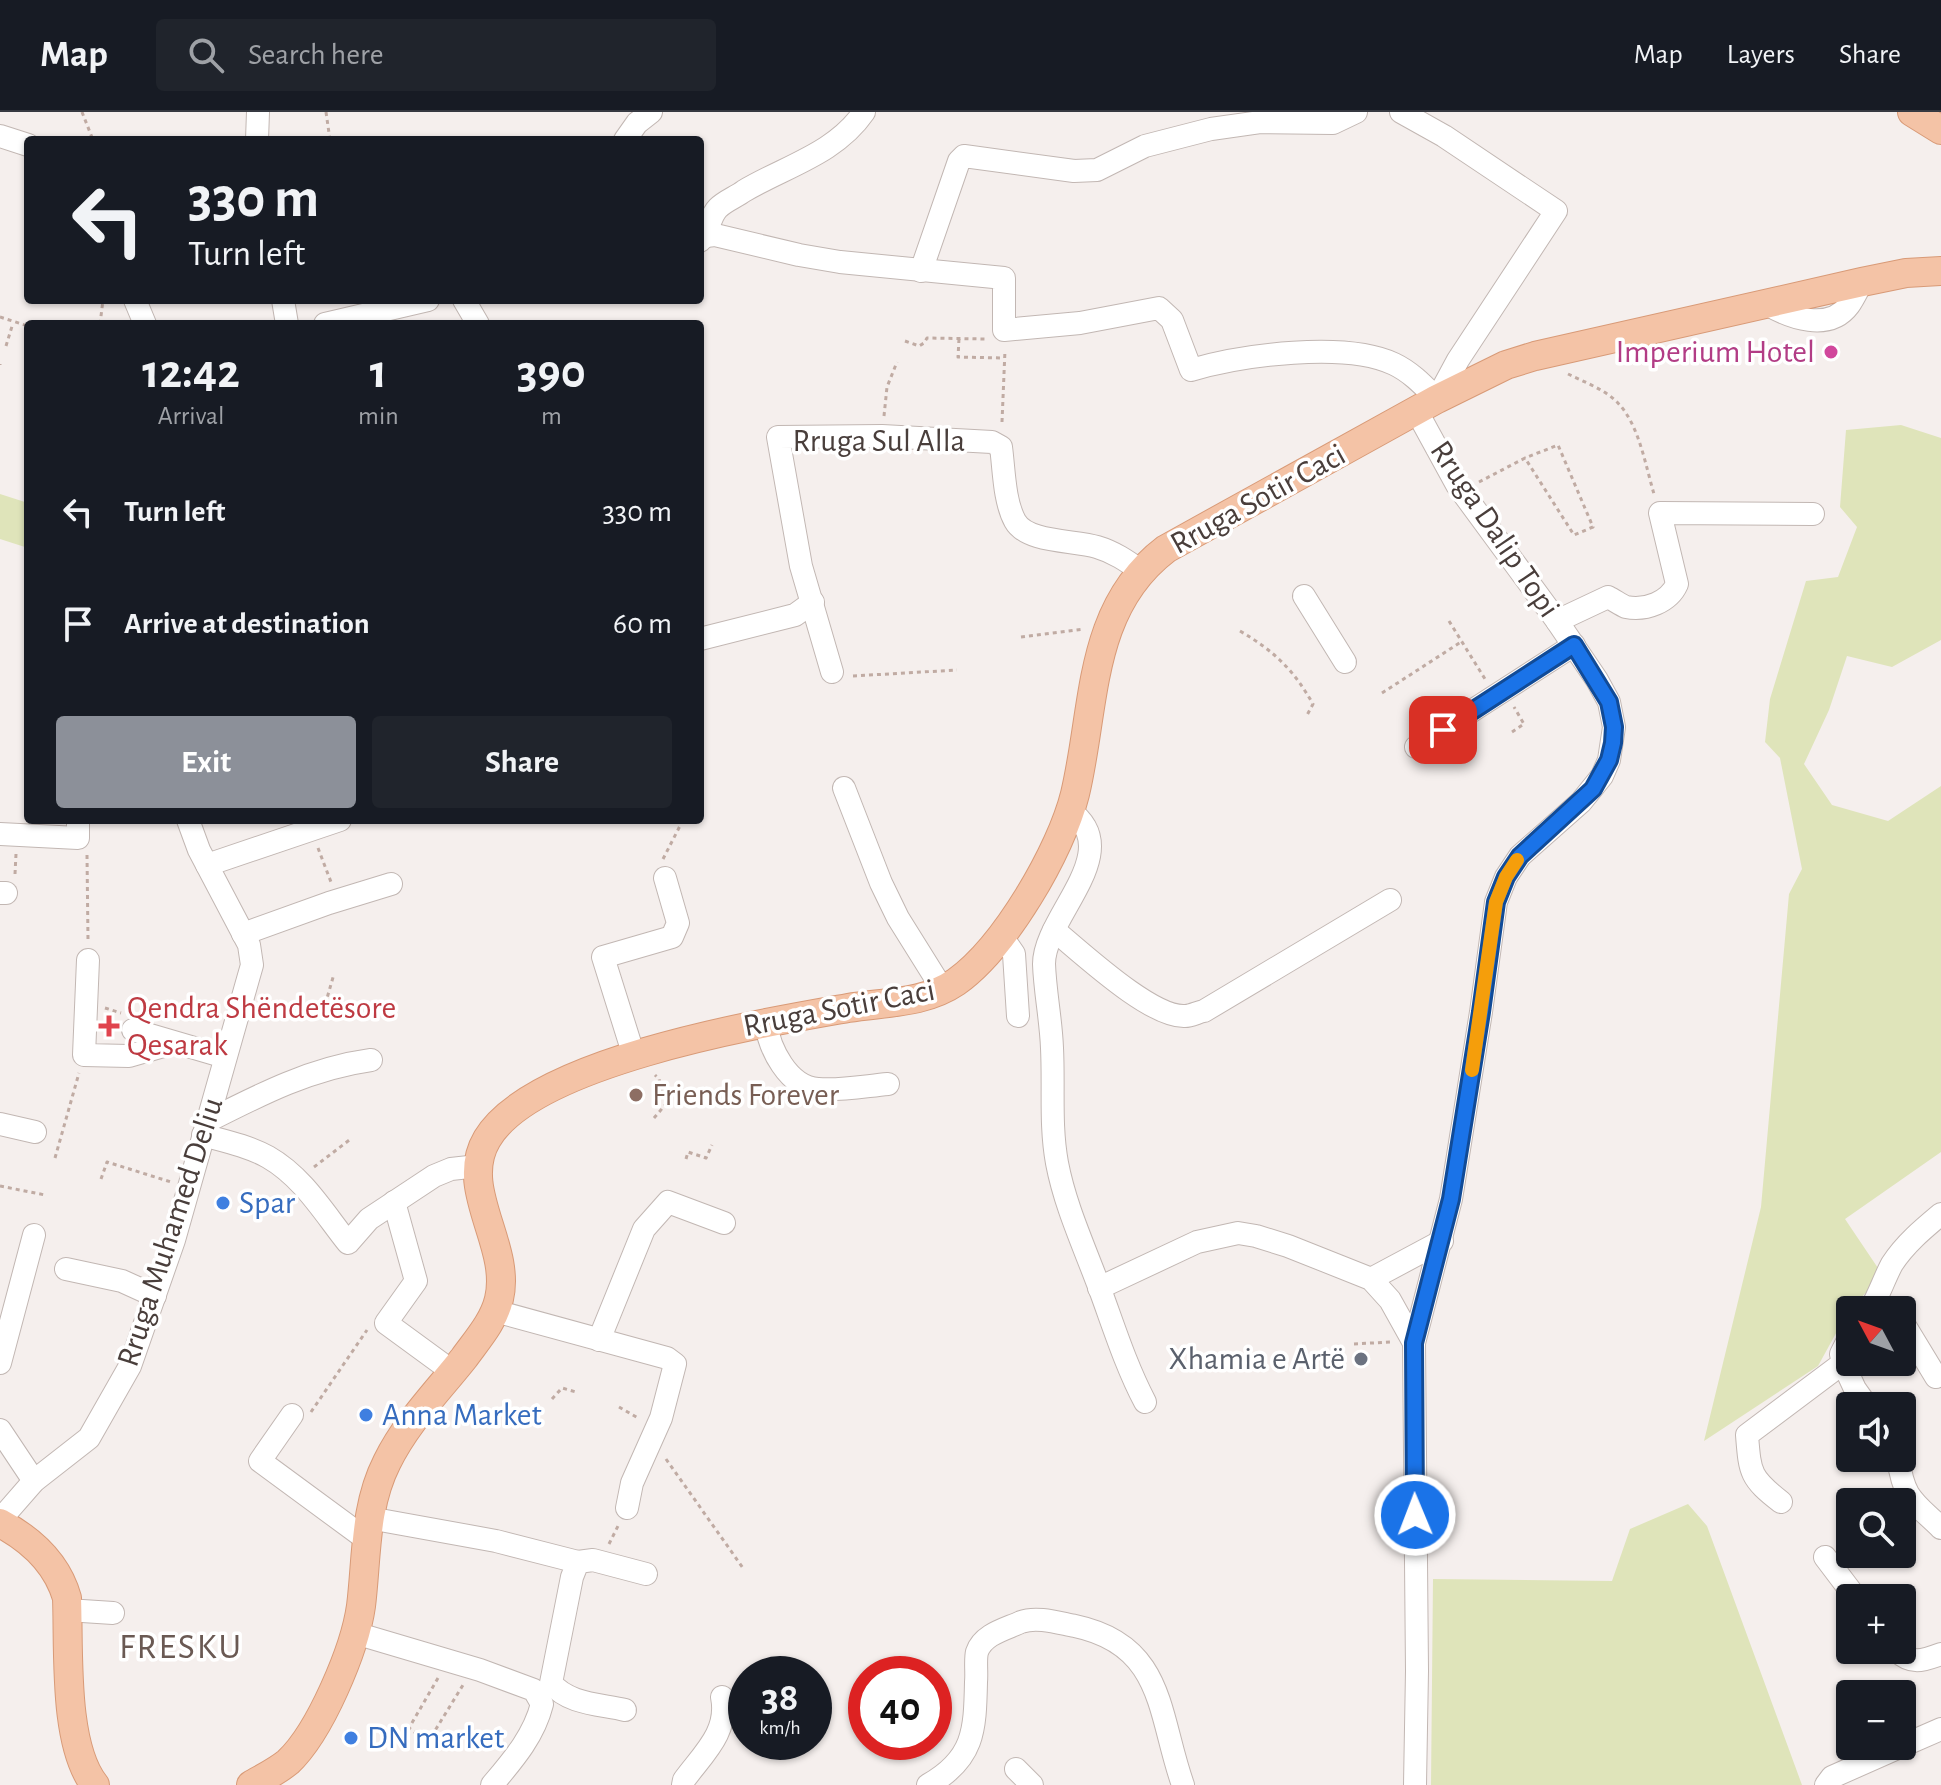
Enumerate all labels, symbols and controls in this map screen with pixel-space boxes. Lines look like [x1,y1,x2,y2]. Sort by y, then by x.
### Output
search box [156,19,716,91]
icon: search [184,33,228,77]
text: Map [40,36,108,74]
text: Search here [248,40,384,70]
text: Map [1634,41,1683,69]
text: Layers [1727,41,1795,69]
text: Share [1839,41,1901,69]
icon: left [56,168,160,272]
text: 330 m [188,171,319,227]
text: Turn left [188,236,305,272]
place label: Imperium Hotel [1616,336,1815,368]
marker: Imperium Hotel [1822,343,1840,361]
text: 12:42 [142,349,240,397]
text: 1 [370,349,387,397]
text: 390 [517,349,586,397]
text: Arrival [158,403,224,429]
text: min [358,403,399,429]
text: m [541,403,562,429]
street label: Rruga Sul Alla [793,425,965,457]
street label: Rruga Dalip Topi [1424,435,1566,623]
street label: Rruga Sotir Caci [1165,438,1351,560]
icon: left [56,490,100,534]
text: Turn left [124,497,225,527]
text: 330 m [602,497,672,527]
icon: arrive [56,602,100,646]
text: Arrive at destination [124,609,370,639]
text: 60 m [613,609,672,639]
pin [1409,696,1477,764]
icon: arrive [1421,708,1465,752]
button: Exit [56,716,356,808]
button: Share [372,716,672,808]
street label: Rruga Sotir Caci [741,974,937,1042]
place label: Qendra Shëndetësore Qesarak [127,992,396,1061]
marker: Qendra Shëndetësore Qesarak [98,1015,120,1037]
place label: Friends Forever [652,1079,840,1111]
marker: Friends Forever [627,1086,645,1104]
street label: Rruga Muhamed Deliu [111,1094,229,1370]
place label: Spar [239,1187,296,1219]
marker: Spar [214,1194,232,1212]
north arrow [1836,1296,1916,1376]
map controls [1836,1296,1916,1760]
place label: Xhamia e Artë [1168,1343,1345,1375]
marker: Xhamia e Artë [1352,1350,1370,1368]
button: sound [1836,1392,1916,1472]
place label: Anna Market [382,1399,542,1431]
marker: Anna Market [357,1406,375,1424]
position arrow [1373,1473,1457,1557]
button: search [1836,1488,1916,1568]
button: + [1836,1584,1916,1664]
district label: FRESKU [119,1629,243,1665]
speed limit sign: 40 [848,1656,952,1760]
text: 38 [762,1678,798,1718]
button: − [1836,1680,1916,1760]
text: km/h [759,1718,801,1738]
place label: DN market [367,1722,504,1754]
marker: DN market [342,1729,360,1747]

